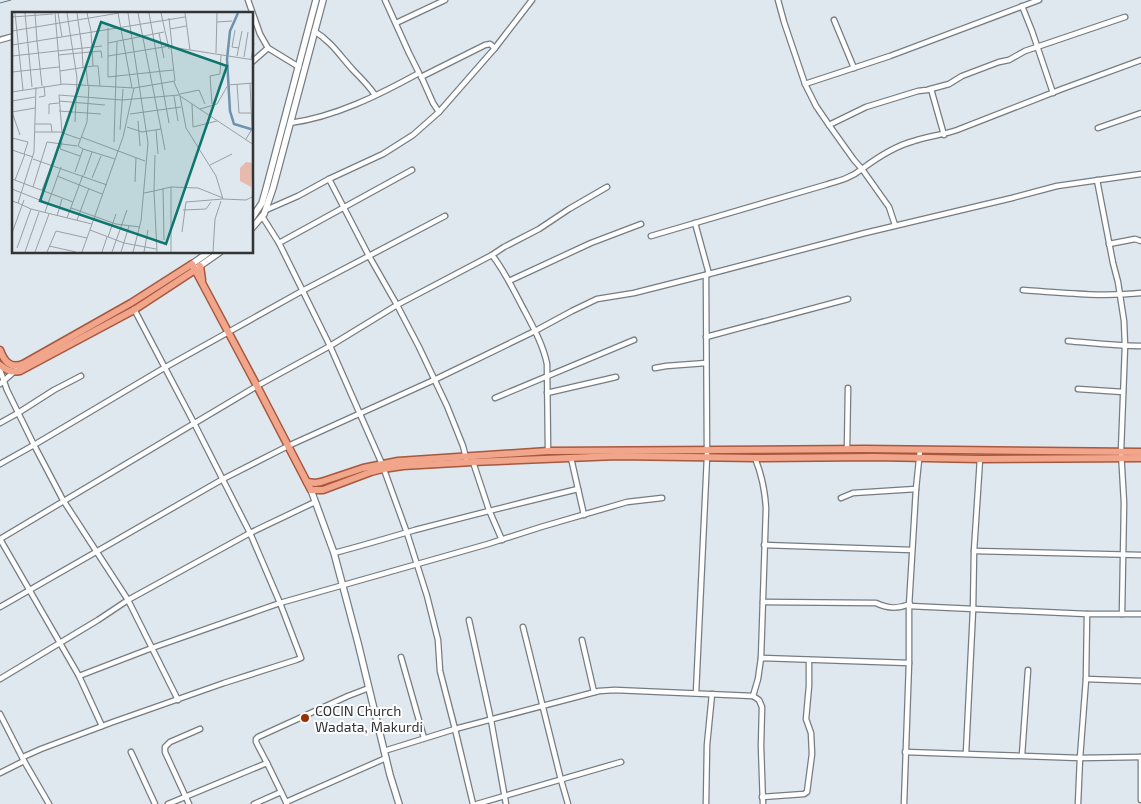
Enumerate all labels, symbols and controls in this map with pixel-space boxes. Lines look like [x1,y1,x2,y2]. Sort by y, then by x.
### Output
inset map [12,12,254,254]
place label: COCIN Church Wadata, Makurdi [315,702,423,735]
marker: COCIN Church Wadata, Makurdi [299,712,311,724]

